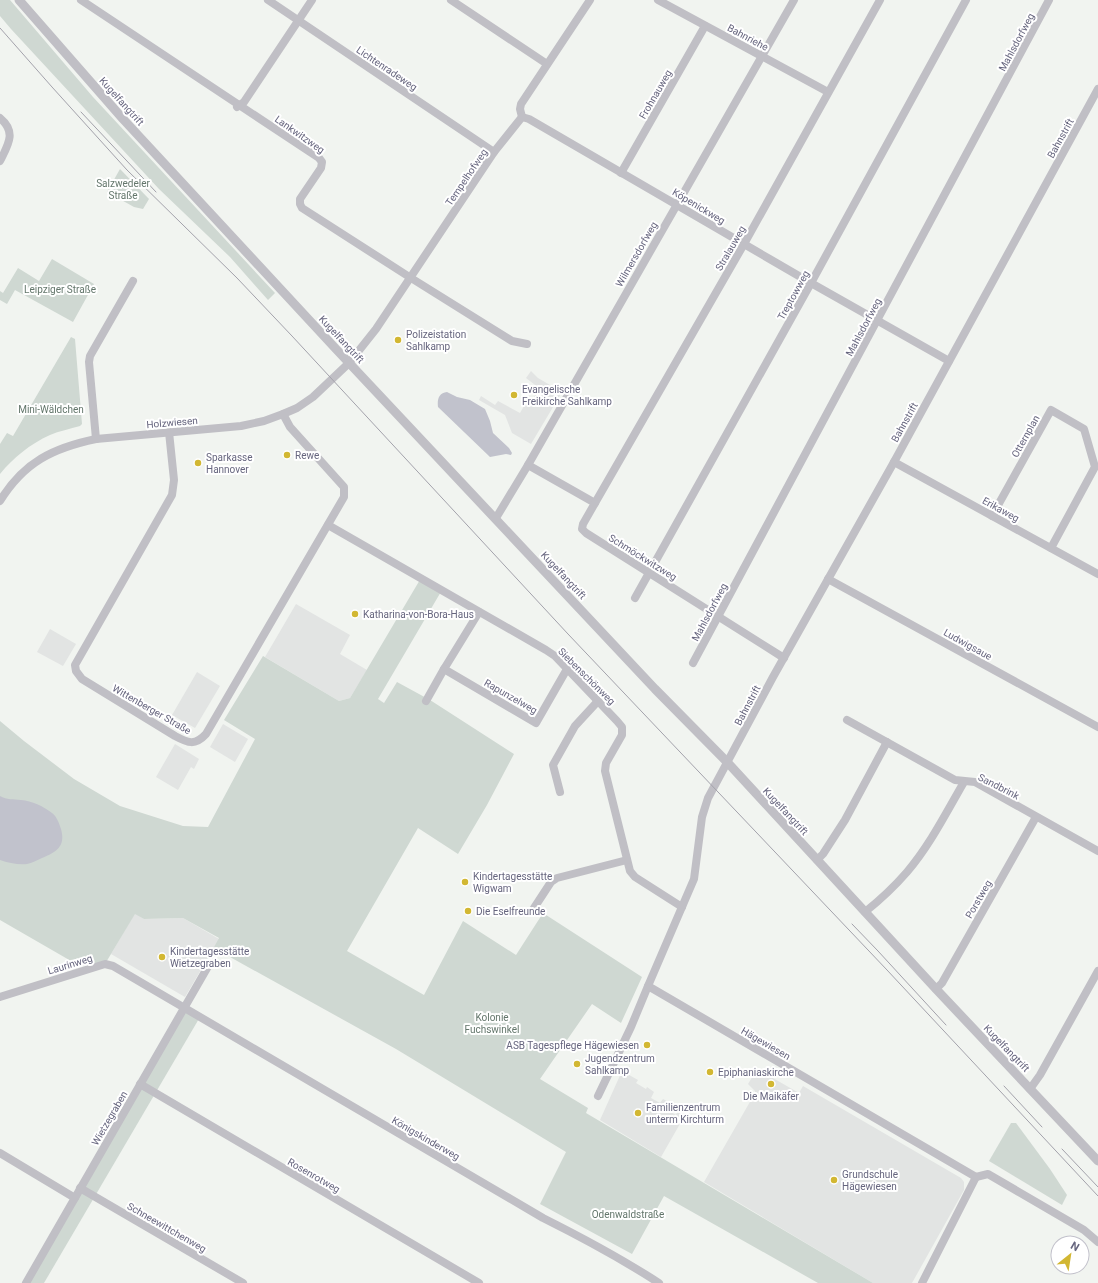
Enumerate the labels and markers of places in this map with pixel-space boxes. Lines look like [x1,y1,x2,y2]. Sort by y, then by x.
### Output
place label: Polizeistation Sahlkamp [406,329,466,352]
marker: Polizeistation Sahlkamp [393,335,403,345]
place label: Evangelische Freikirche Sahlkamp [522,384,612,407]
marker: Evangelische Freikirche Sahlkamp [509,390,519,400]
marker: Rewe [282,450,292,460]
place label: Rewe [295,450,319,461]
place label: Sparkasse Hannover [206,452,253,475]
marker: Sparkasse Hannover [193,458,203,468]
marker: Katharina-von-Bora-Haus [350,609,360,619]
place label: Katharina-von-Bora-Haus [363,609,474,620]
place label: Kindertagesstätte Wigwam [473,871,552,894]
marker: Kindertagesstätte Wigwam [460,877,470,887]
marker: Die Eselfreunde [463,906,473,916]
place label: Die Eselfreunde [476,906,545,917]
place label: Kindertagesstätte Wietzegraben [170,946,249,969]
marker: Kindertagesstätte Wietzegraben [157,952,167,962]
place label: ASB Tagespflege Hägewiesen [506,1040,639,1051]
marker: ASB Tagespflege Hägewiesen [642,1040,652,1050]
place label: Jugendzentrum Sahlkamp [585,1053,655,1076]
marker: Jugendzentrum Sahlkamp [572,1059,582,1069]
marker: Epiphaniaskirche [705,1067,715,1077]
place label: Epiphaniaskirche [718,1067,794,1078]
marker: Die Maikäfer [766,1079,776,1089]
place label: Die Maikäfer [743,1091,800,1102]
place label: Familienzentrum unterm Kirchturm [646,1102,724,1125]
marker: Familienzentrum unterm Kirchturm [633,1108,643,1118]
place label: Grundschule Hägewiesen [842,1169,898,1192]
marker: Grundschule Hägewiesen [829,1175,839,1185]

